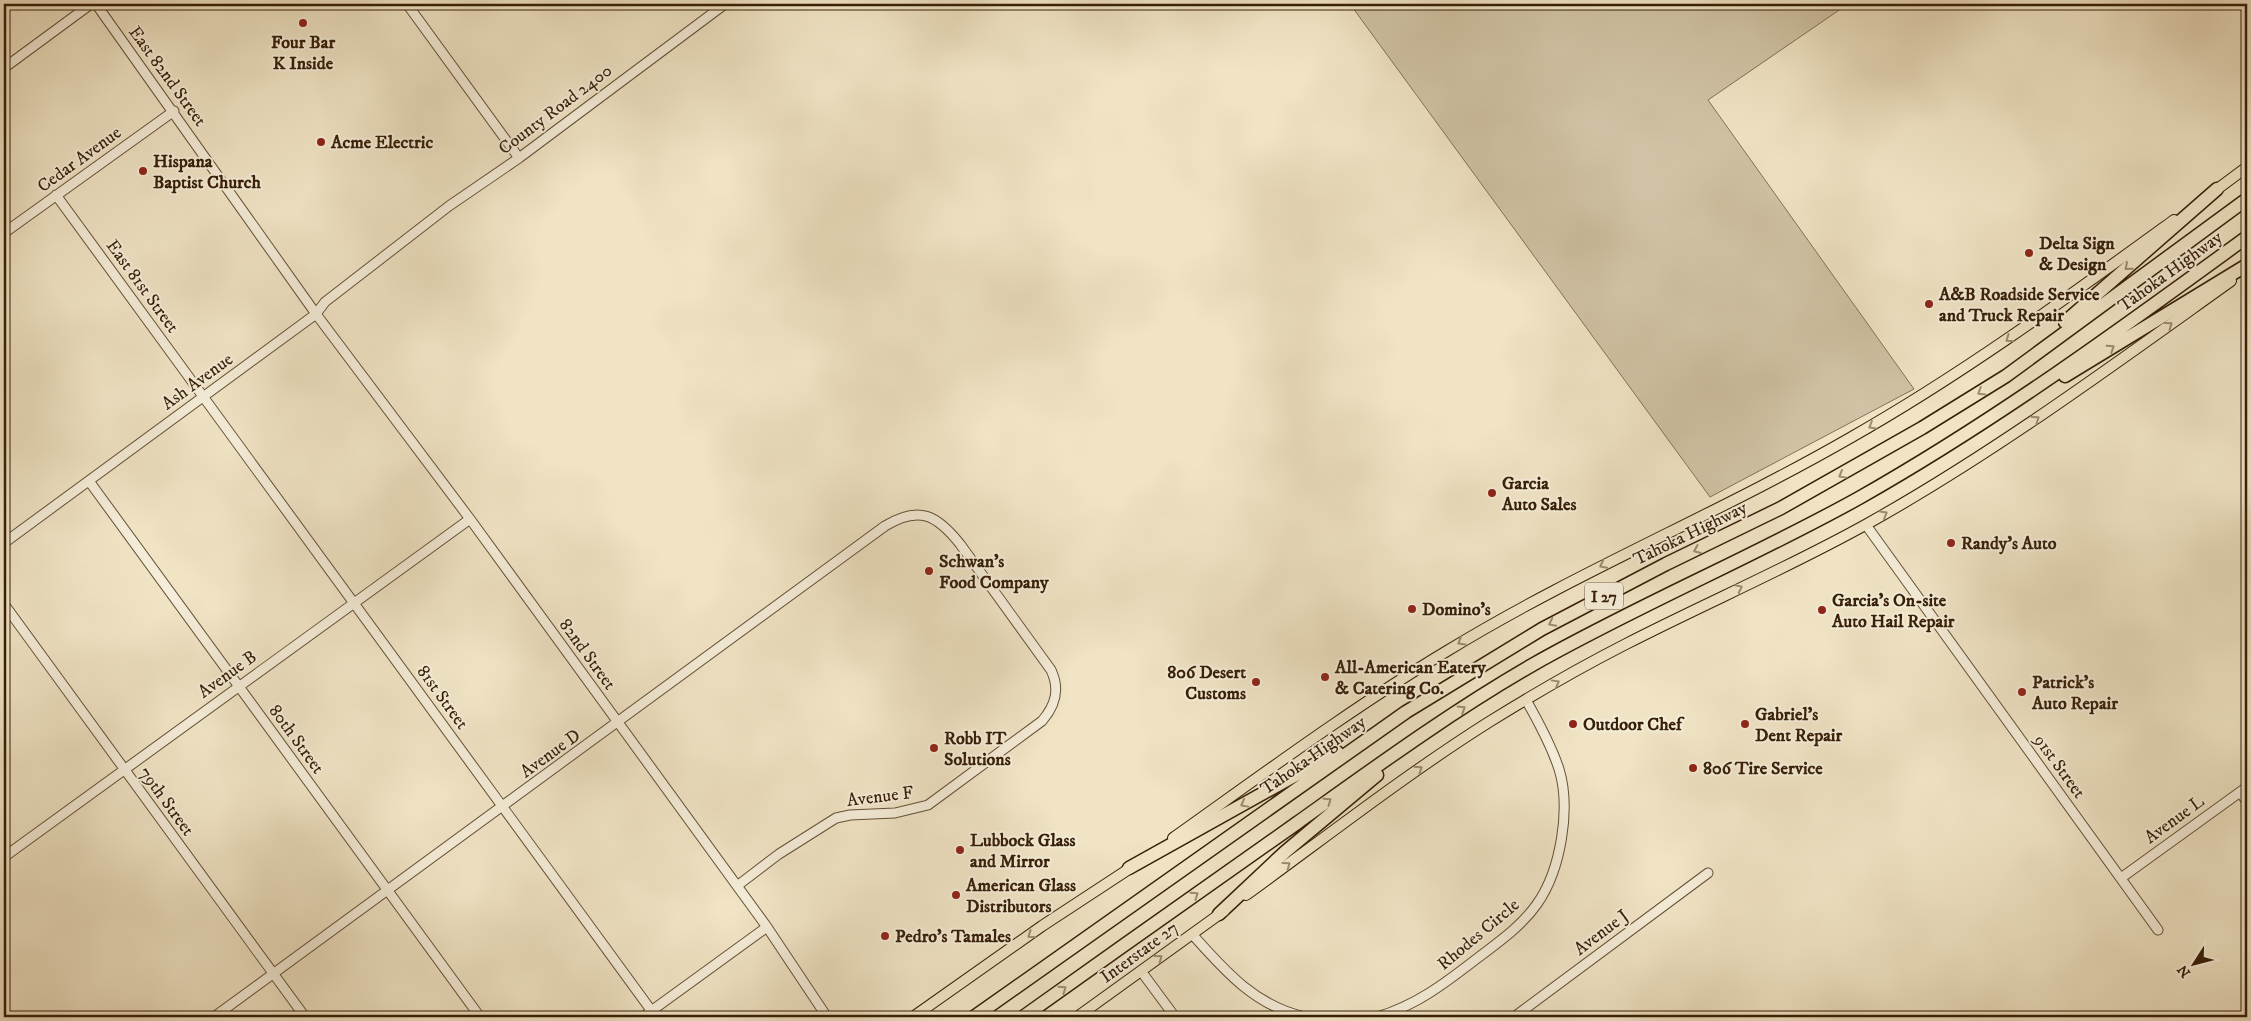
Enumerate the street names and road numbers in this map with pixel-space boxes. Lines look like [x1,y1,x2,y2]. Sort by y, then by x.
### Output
street label: East 82nd Street [123,22,211,131]
street label: County Road 2400 [494,60,617,160]
street label: Cedar Avenue [33,122,126,198]
street label: Tahoka Highway [2114,226,2227,317]
street label: East 81st Street [101,236,184,338]
street label: Ash Avenue [158,349,237,415]
street label: Tahoka Highway [1630,497,1751,571]
road number: I 27 [1585,582,1623,610]
street label: 82nd Street [554,615,621,695]
street label: Avenue B [194,646,261,703]
street label: 81st Street [412,661,473,734]
street label: 80th Street [264,701,329,779]
street label: Tahoka Highway [1257,711,1371,800]
street label: Avenue D [516,725,585,783]
street label: 91st Street [2028,729,2090,803]
street label: 79th Street [134,763,199,841]
street label: Avenue F [846,782,915,812]
street label: Avenue L [2140,791,2209,849]
street label: Rhodes Circle [1433,894,1524,975]
street label: Avenue J [1570,905,1633,961]
street label: Interstate 27 [1096,917,1183,988]

